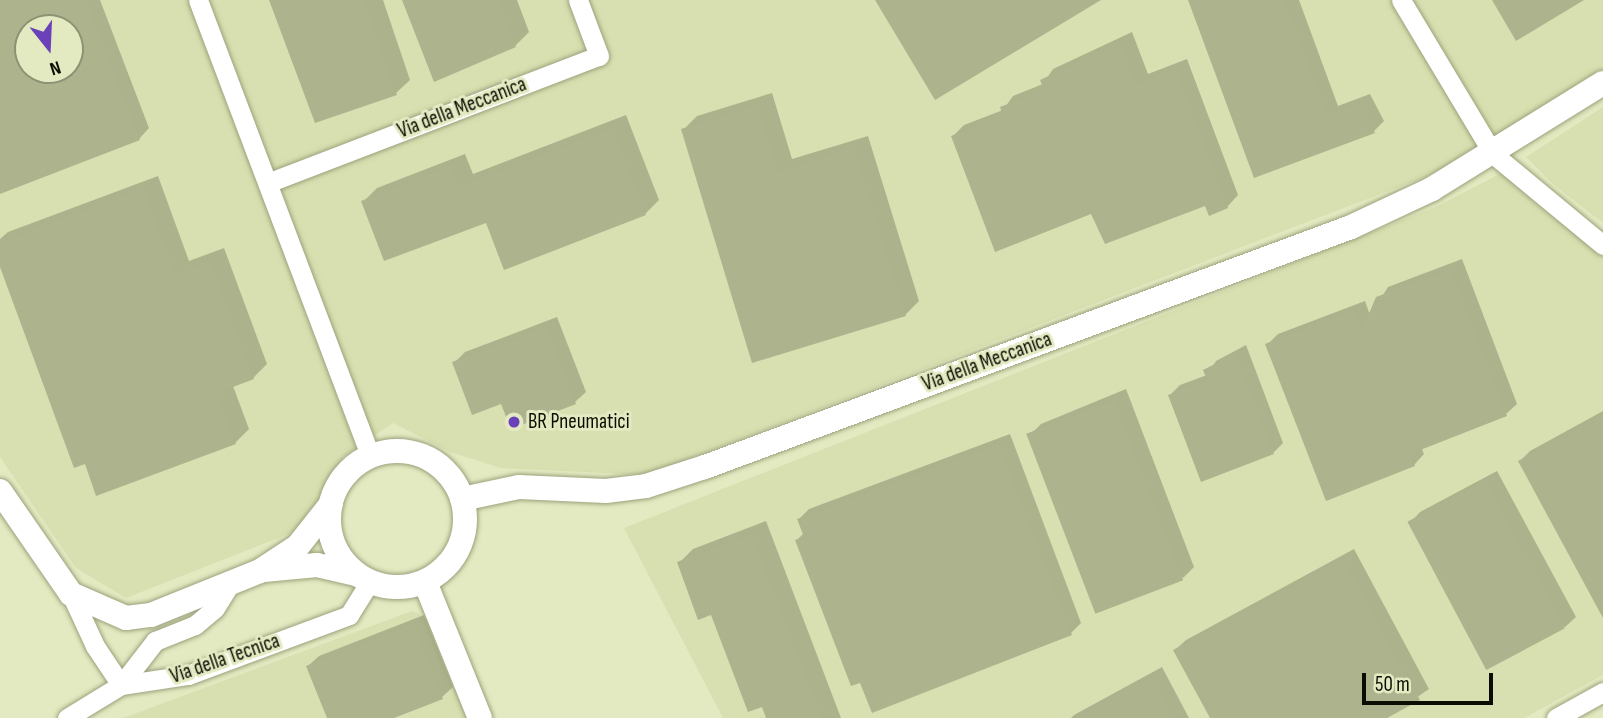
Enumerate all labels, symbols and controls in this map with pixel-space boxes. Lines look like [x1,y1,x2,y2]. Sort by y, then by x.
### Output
north arrow [14,14,84,84]
text: N [47,55,63,80]
street label: Via della Meccanica [394,72,530,144]
street label: Via della Meccanica [919,327,1055,397]
place label: BR Pneumatici [528,409,630,435]
marker: BR Pneumatici [506,414,522,430]
street label: Via della Tecnica [167,629,283,689]
scale bar [1365,658,1496,702]
text: 50 m [1375,672,1410,697]

